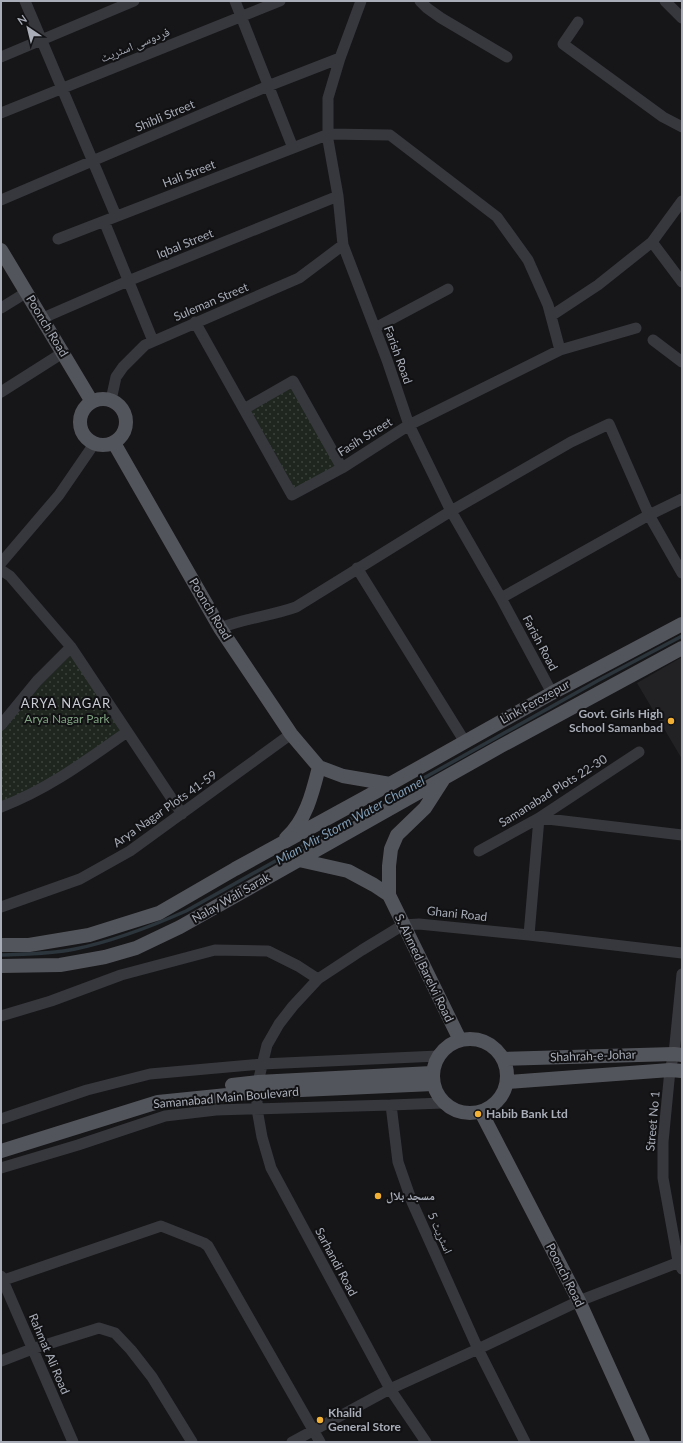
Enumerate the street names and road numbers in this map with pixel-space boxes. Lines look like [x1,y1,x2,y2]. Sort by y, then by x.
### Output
street label: فردوسی اسٹریٹ [98,24,172,65]
street label: Shibli Street [133,96,197,135]
street label: Hali Street [160,156,218,190]
street label: Iqbal Street [154,225,216,262]
street label: Suleman Street [171,279,251,324]
street label: Poonch Road [23,292,72,359]
street label: Farish Road [381,324,416,386]
street label: Fasih Street [335,414,395,459]
street label: Poonch Road [186,575,235,642]
street label: Farish Road [520,612,561,673]
street label: Link Ferozepur [497,676,573,727]
street label: Samanabad Plots 22-30 [496,751,610,830]
street label: Arya Nagar Plots 41-59 [110,767,220,850]
street label: Nalay Wali Sarak [189,869,273,926]
street label: Ghani Road [426,903,488,924]
street label: S. Ahmed Barelvi Road [392,911,457,1024]
street label: Shahrah-e-Johar [550,1046,637,1064]
street label: Samanabad Main Boulevard [153,1084,299,1111]
street label: Street No 1 [642,1090,663,1152]
street label: اسٹریٹ 5 [424,1210,456,1256]
street label: Sarhandi Road [312,1225,361,1299]
street label: Poonch Road [543,1240,588,1309]
street label: Rahmat Ali Road [26,1311,73,1396]

